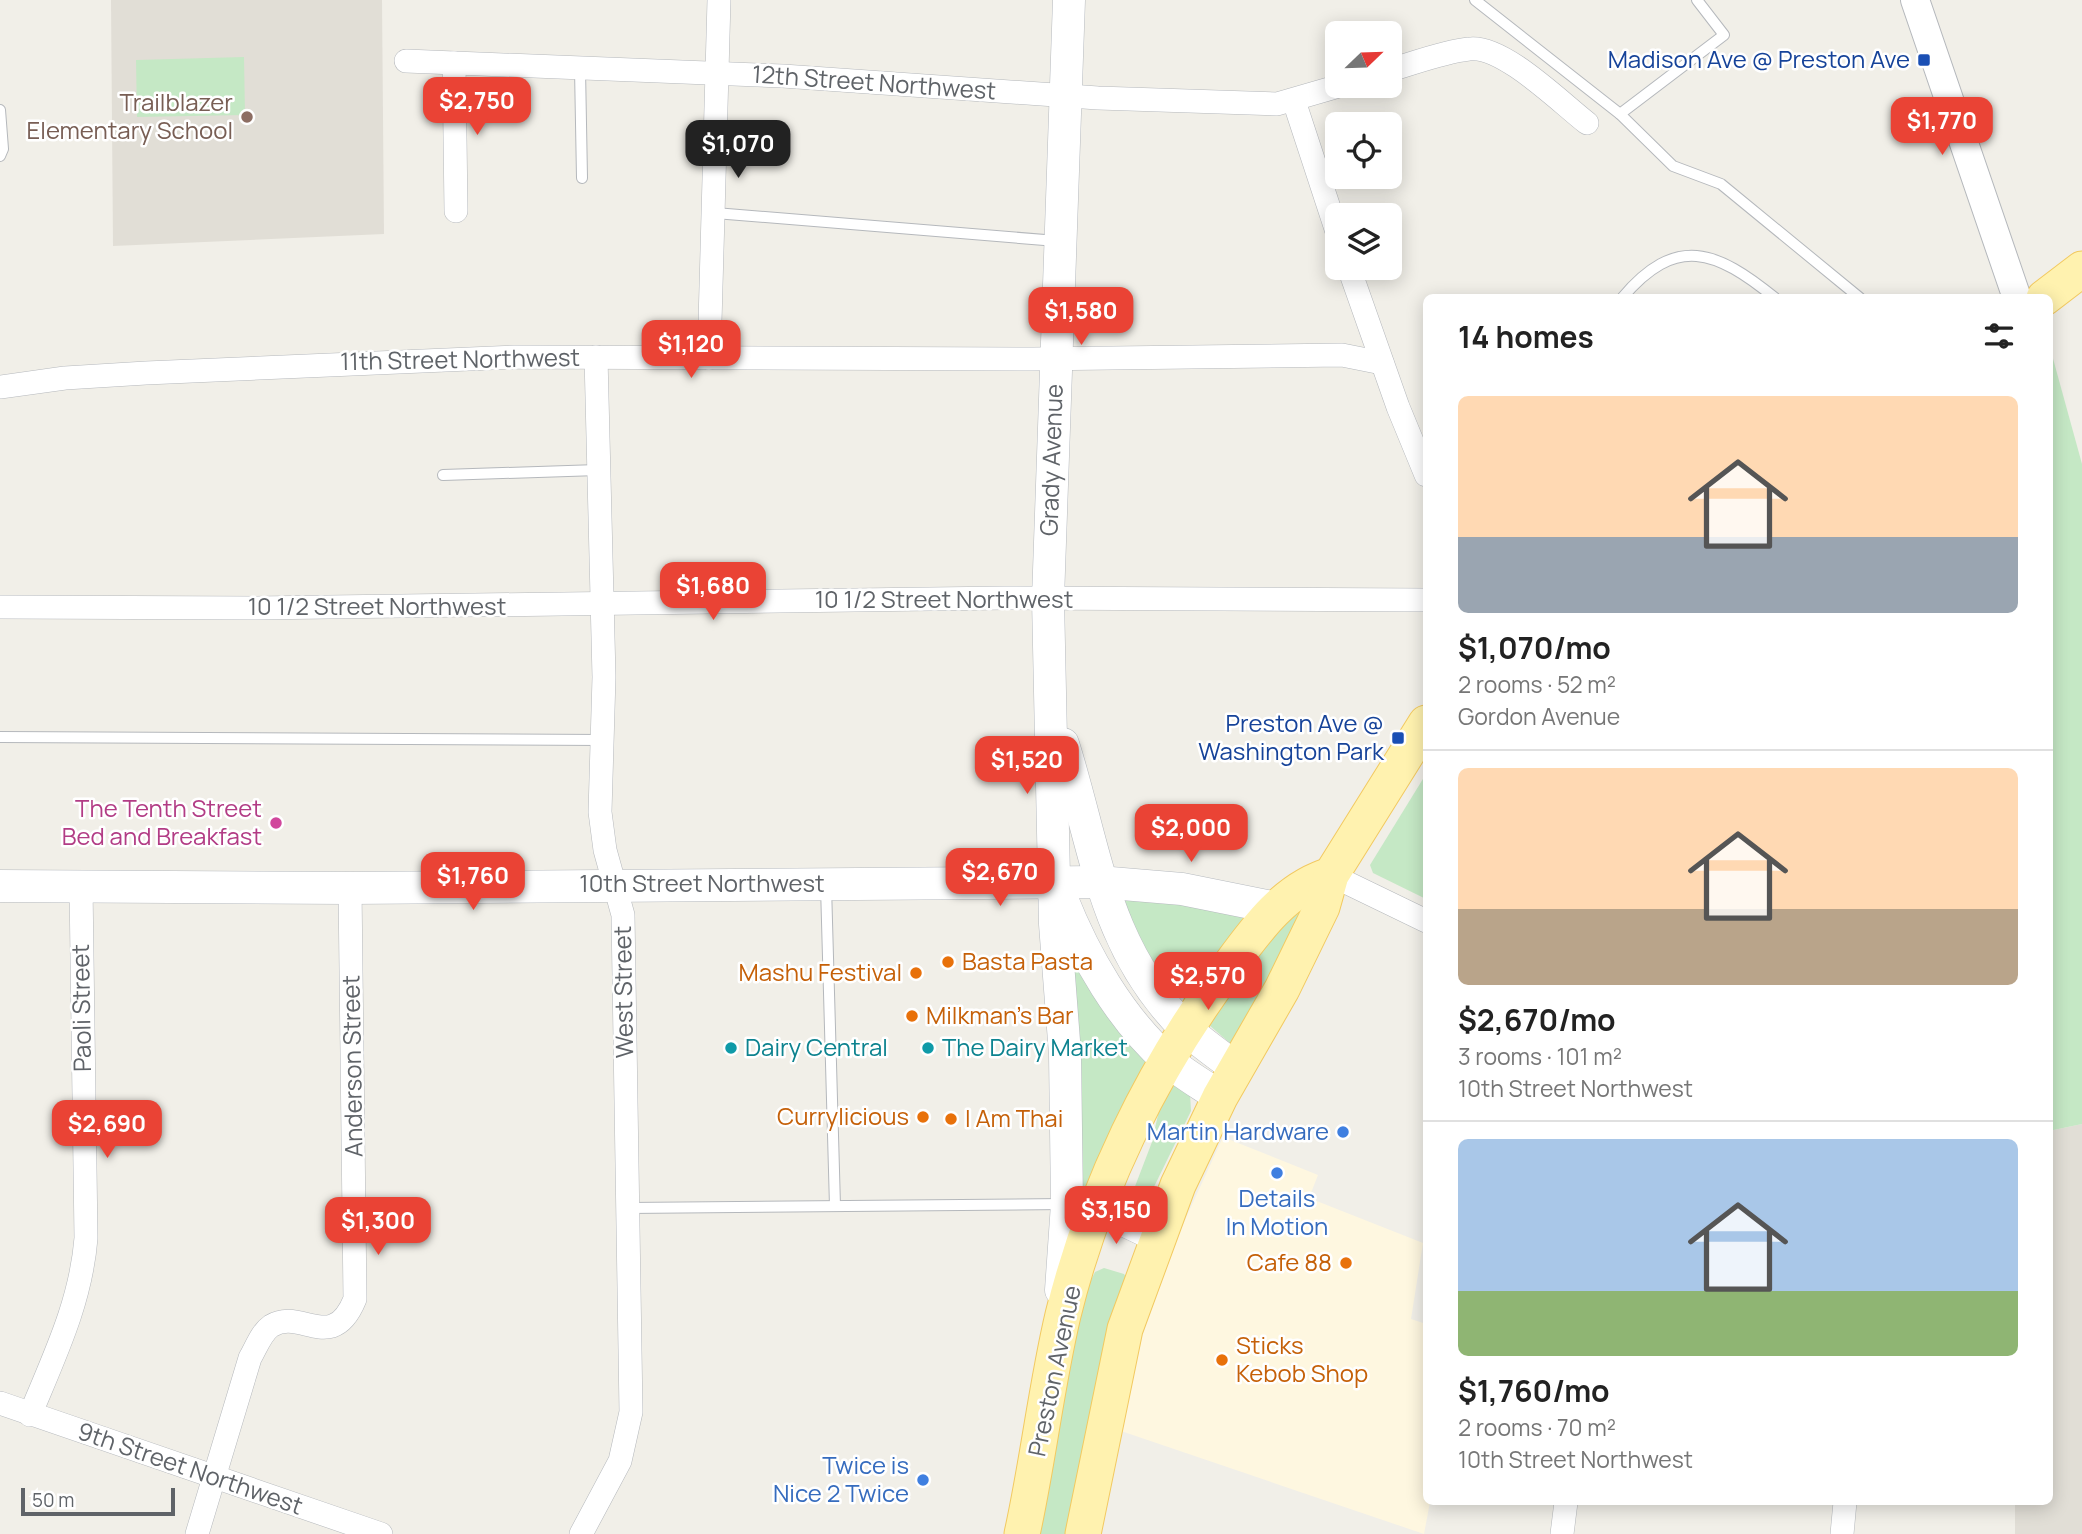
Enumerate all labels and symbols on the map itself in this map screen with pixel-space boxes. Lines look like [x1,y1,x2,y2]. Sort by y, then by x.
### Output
north arrow [1325,21,1402,98]
place label: Madison Ave @ Preston Ave [1608,42,1910,75]
marker: Madison Ave @ Preston Ave [1916,52,1932,68]
street label: 12th Street Northwest [751,57,997,106]
pin: $2,750 [420,78,534,137]
place label: Trailblazer Elementary School [27,85,233,146]
pin: $1,770 [1885,97,1999,157]
marker: Trailblazer Elementary School [239,109,255,125]
pin: $1,070 [681,120,795,180]
pin: $1,580 [1024,288,1138,347]
pin: $1,120 [634,320,748,380]
street label: 11th Street Northwest [340,340,580,377]
street label: Grady Avenue [1031,383,1070,537]
pin: $1,680 [656,562,770,622]
street label: 10 1/2 Street Northwest [815,582,1073,615]
street label: 10 1/2 Street Northwest [248,589,506,622]
place label: Preston Ave @ Washington Park [1198,706,1385,767]
marker: Preston Ave @ Washington Park [1390,730,1406,746]
pin: $1,520 [970,736,1084,796]
place label: The Tenth Street Bed and Breakfast [62,791,262,852]
pin: $2,000 [1134,804,1248,864]
marker: The Tenth Street Bed and Breakfast [268,815,284,831]
pin: $2,670 [943,848,1057,908]
pin: $1,760 [416,852,530,912]
street label: 10th Street Northwest [579,866,825,899]
street label: West Street [605,925,640,1059]
street label: Paoli Street [63,944,98,1072]
place label: Basta Pasta [962,944,1093,977]
pin: $2,570 [1151,953,1265,1012]
marker: Basta Pasta [940,954,956,970]
place label: Mashu Festival [739,955,902,988]
marker: Mashu Festival [908,965,924,981]
street label: Anderson Street [333,975,370,1157]
place label: Milkman's Bar [926,998,1074,1031]
marker: Milkman's Bar [904,1008,920,1024]
place label: Dairy Central [745,1030,888,1063]
place label: The Dairy Market [942,1030,1128,1063]
marker: Dairy Central [723,1040,739,1056]
marker: The Dairy Market [920,1040,936,1056]
place label: Currylicious [777,1099,909,1132]
pin: $2,690 [50,1100,164,1160]
place label: I Am Thai [965,1101,1063,1134]
marker: Currylicious [915,1109,931,1125]
marker: I Am Thai [943,1111,959,1127]
place label: Martin Hardware [1147,1114,1329,1147]
marker: Martin Hardware [1335,1124,1351,1140]
marker: Details In Motion [1269,1165,1285,1181]
place label: Details In Motion [1226,1181,1328,1242]
pin: $3,150 [1059,1186,1173,1246]
pin: $1,300 [321,1198,435,1257]
place label: Cafe 88 [1247,1245,1332,1278]
marker: Cafe 88 [1338,1255,1354,1271]
street label: Preston Avenue [1019,1282,1088,1459]
place label: Sticks Kebob Shop [1236,1328,1368,1389]
marker: Sticks Kebob Shop [1214,1352,1230,1368]
street label: 9th Street Northwest [73,1414,308,1522]
place label: Twice is Nice 2 Twice [773,1448,909,1509]
marker: Twice is Nice 2 Twice [915,1472,931,1488]
scale bar [21,1485,175,1517]

